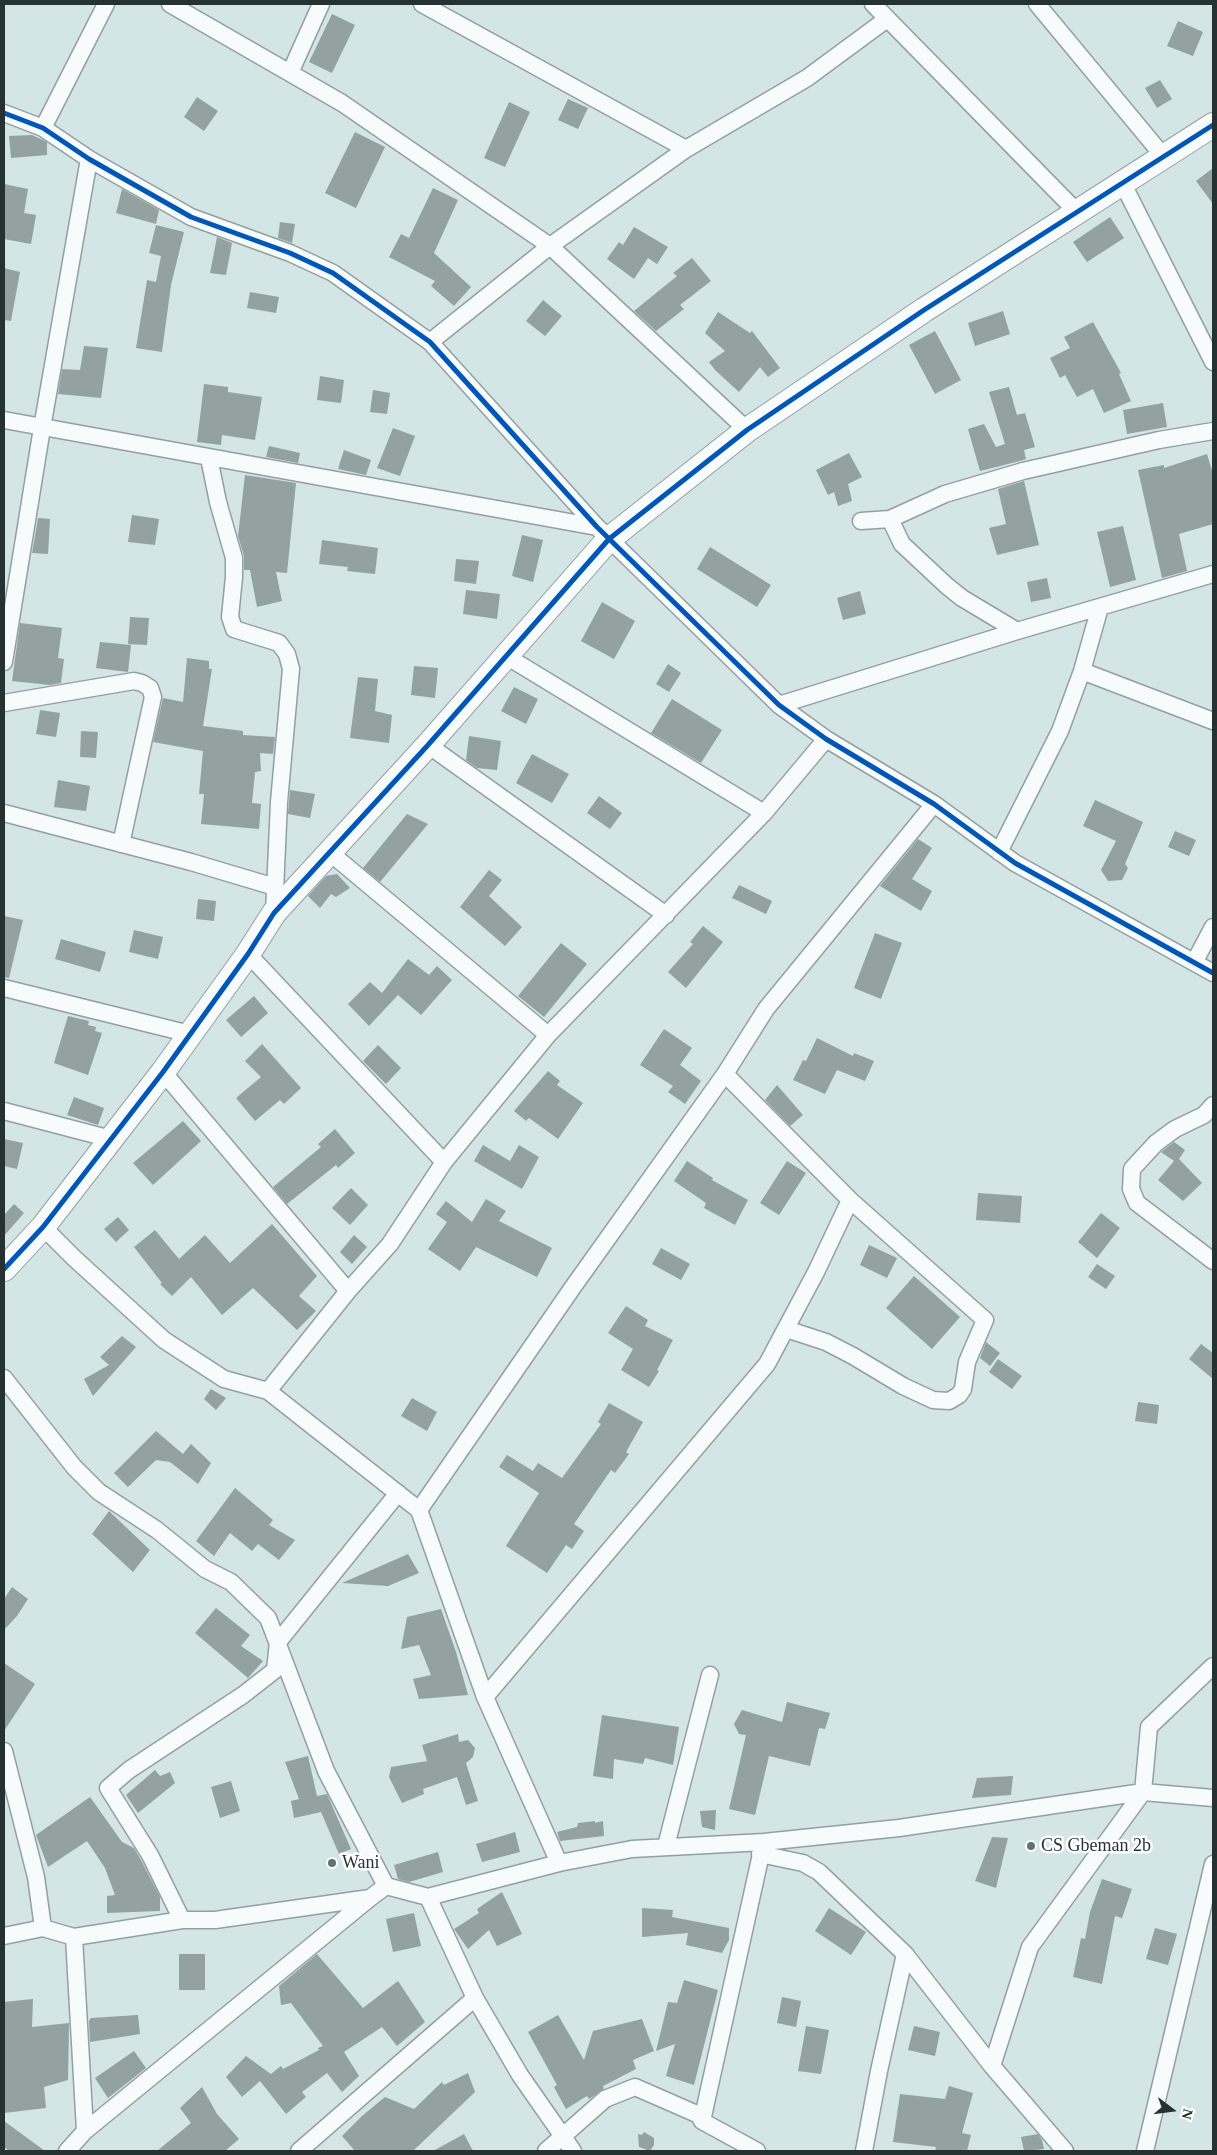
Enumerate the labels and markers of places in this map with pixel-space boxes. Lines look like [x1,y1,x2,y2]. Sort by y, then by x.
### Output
place label: CS Gbeman 2b [1041,1835,1151,1857]
marker: CS Gbeman 2b [1025,1840,1037,1852]
place label: Wani [342,1852,380,1874]
marker: Wani [326,1857,338,1869]

